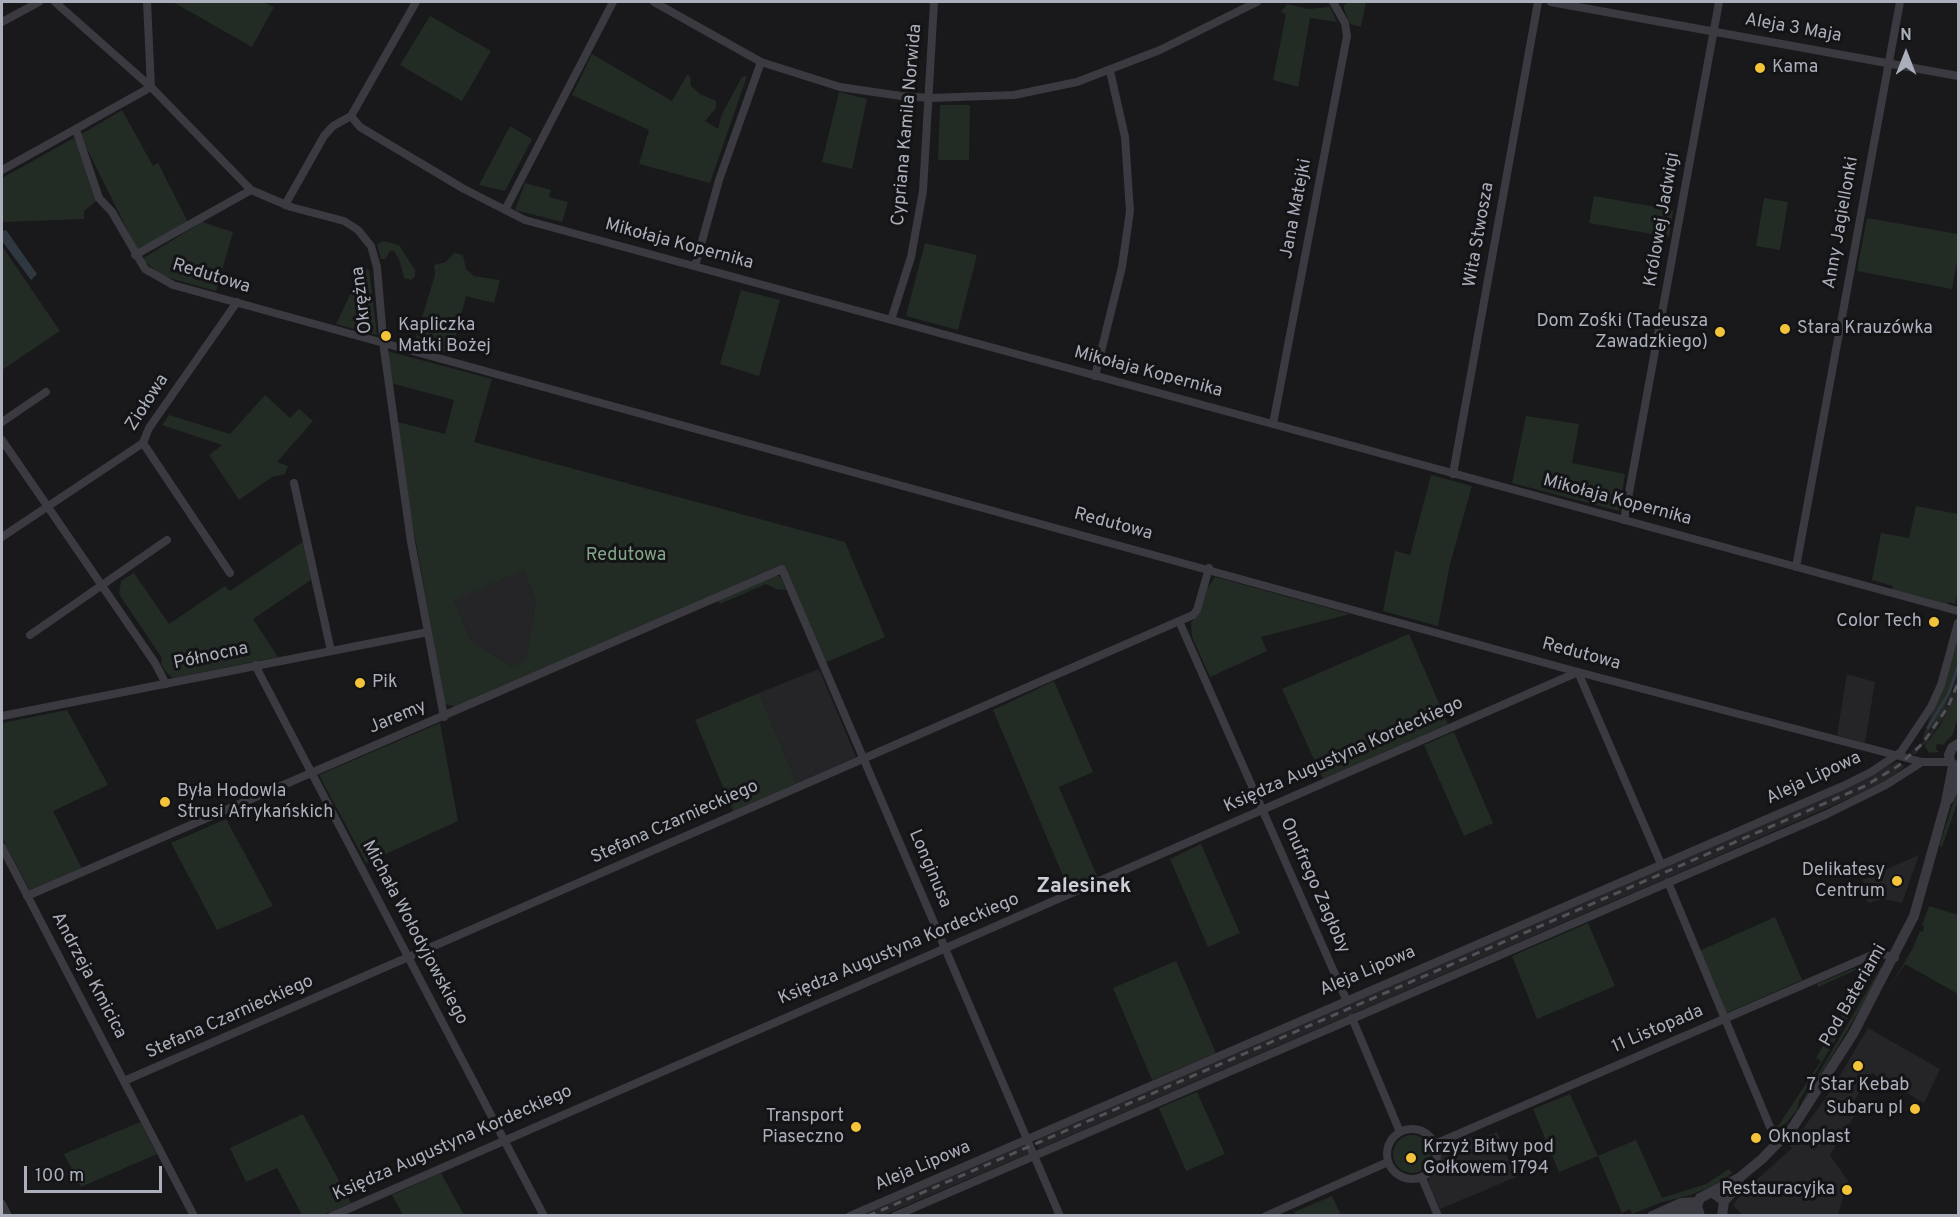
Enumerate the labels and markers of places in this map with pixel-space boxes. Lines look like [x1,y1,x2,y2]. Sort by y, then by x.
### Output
place label: Kama [1772,57,1818,79]
marker: Kama [1753,61,1767,75]
place label: Dom Zośki (Tadeusza Zawadzkiego) [1536,311,1708,354]
place label: Kapliczka Matki Bożej [398,315,491,358]
place label: Stara Krauzówka [1797,318,1933,340]
marker: Stara Krauzówka [1778,322,1792,336]
marker: Dom Zośki (Tadeusza Zawadzkiego) [1713,325,1727,339]
marker: Kapliczka Matki Bożej [379,329,393,343]
place label: Color Tech [1836,611,1922,633]
marker: Color Tech [1927,615,1941,629]
place label: Pik [372,672,397,694]
marker: Pik [353,676,367,690]
place label: Była Hodowla Strusi Afrykańskich [177,781,333,824]
marker: Była Hodowla Strusi Afrykańskich [158,795,172,809]
place label: Delikatesy Centrum [1802,860,1885,902]
marker: Delikatesy Centrum [1890,874,1904,888]
marker: 7 Star Kebab [1851,1059,1865,1073]
place label: 7 Star Kebab [1807,1075,1909,1097]
place label: Subaru pl [1826,1098,1903,1120]
marker: Subaru pl [1908,1102,1922,1116]
place label: Transport Piaseczno [762,1106,844,1148]
marker: Transport Piaseczno [849,1120,863,1134]
place label: Oknoplast [1768,1127,1851,1149]
marker: Oknoplast [1749,1131,1763,1145]
place label: Krzyż Bitwy pod Gołkowem 1794 [1423,1137,1554,1180]
marker: Krzyż Bitwy pod Gołkowem 1794 [1404,1151,1418,1165]
place label: Restauracyjka [1721,1179,1835,1201]
marker: Restauracyjka [1840,1183,1854,1197]

